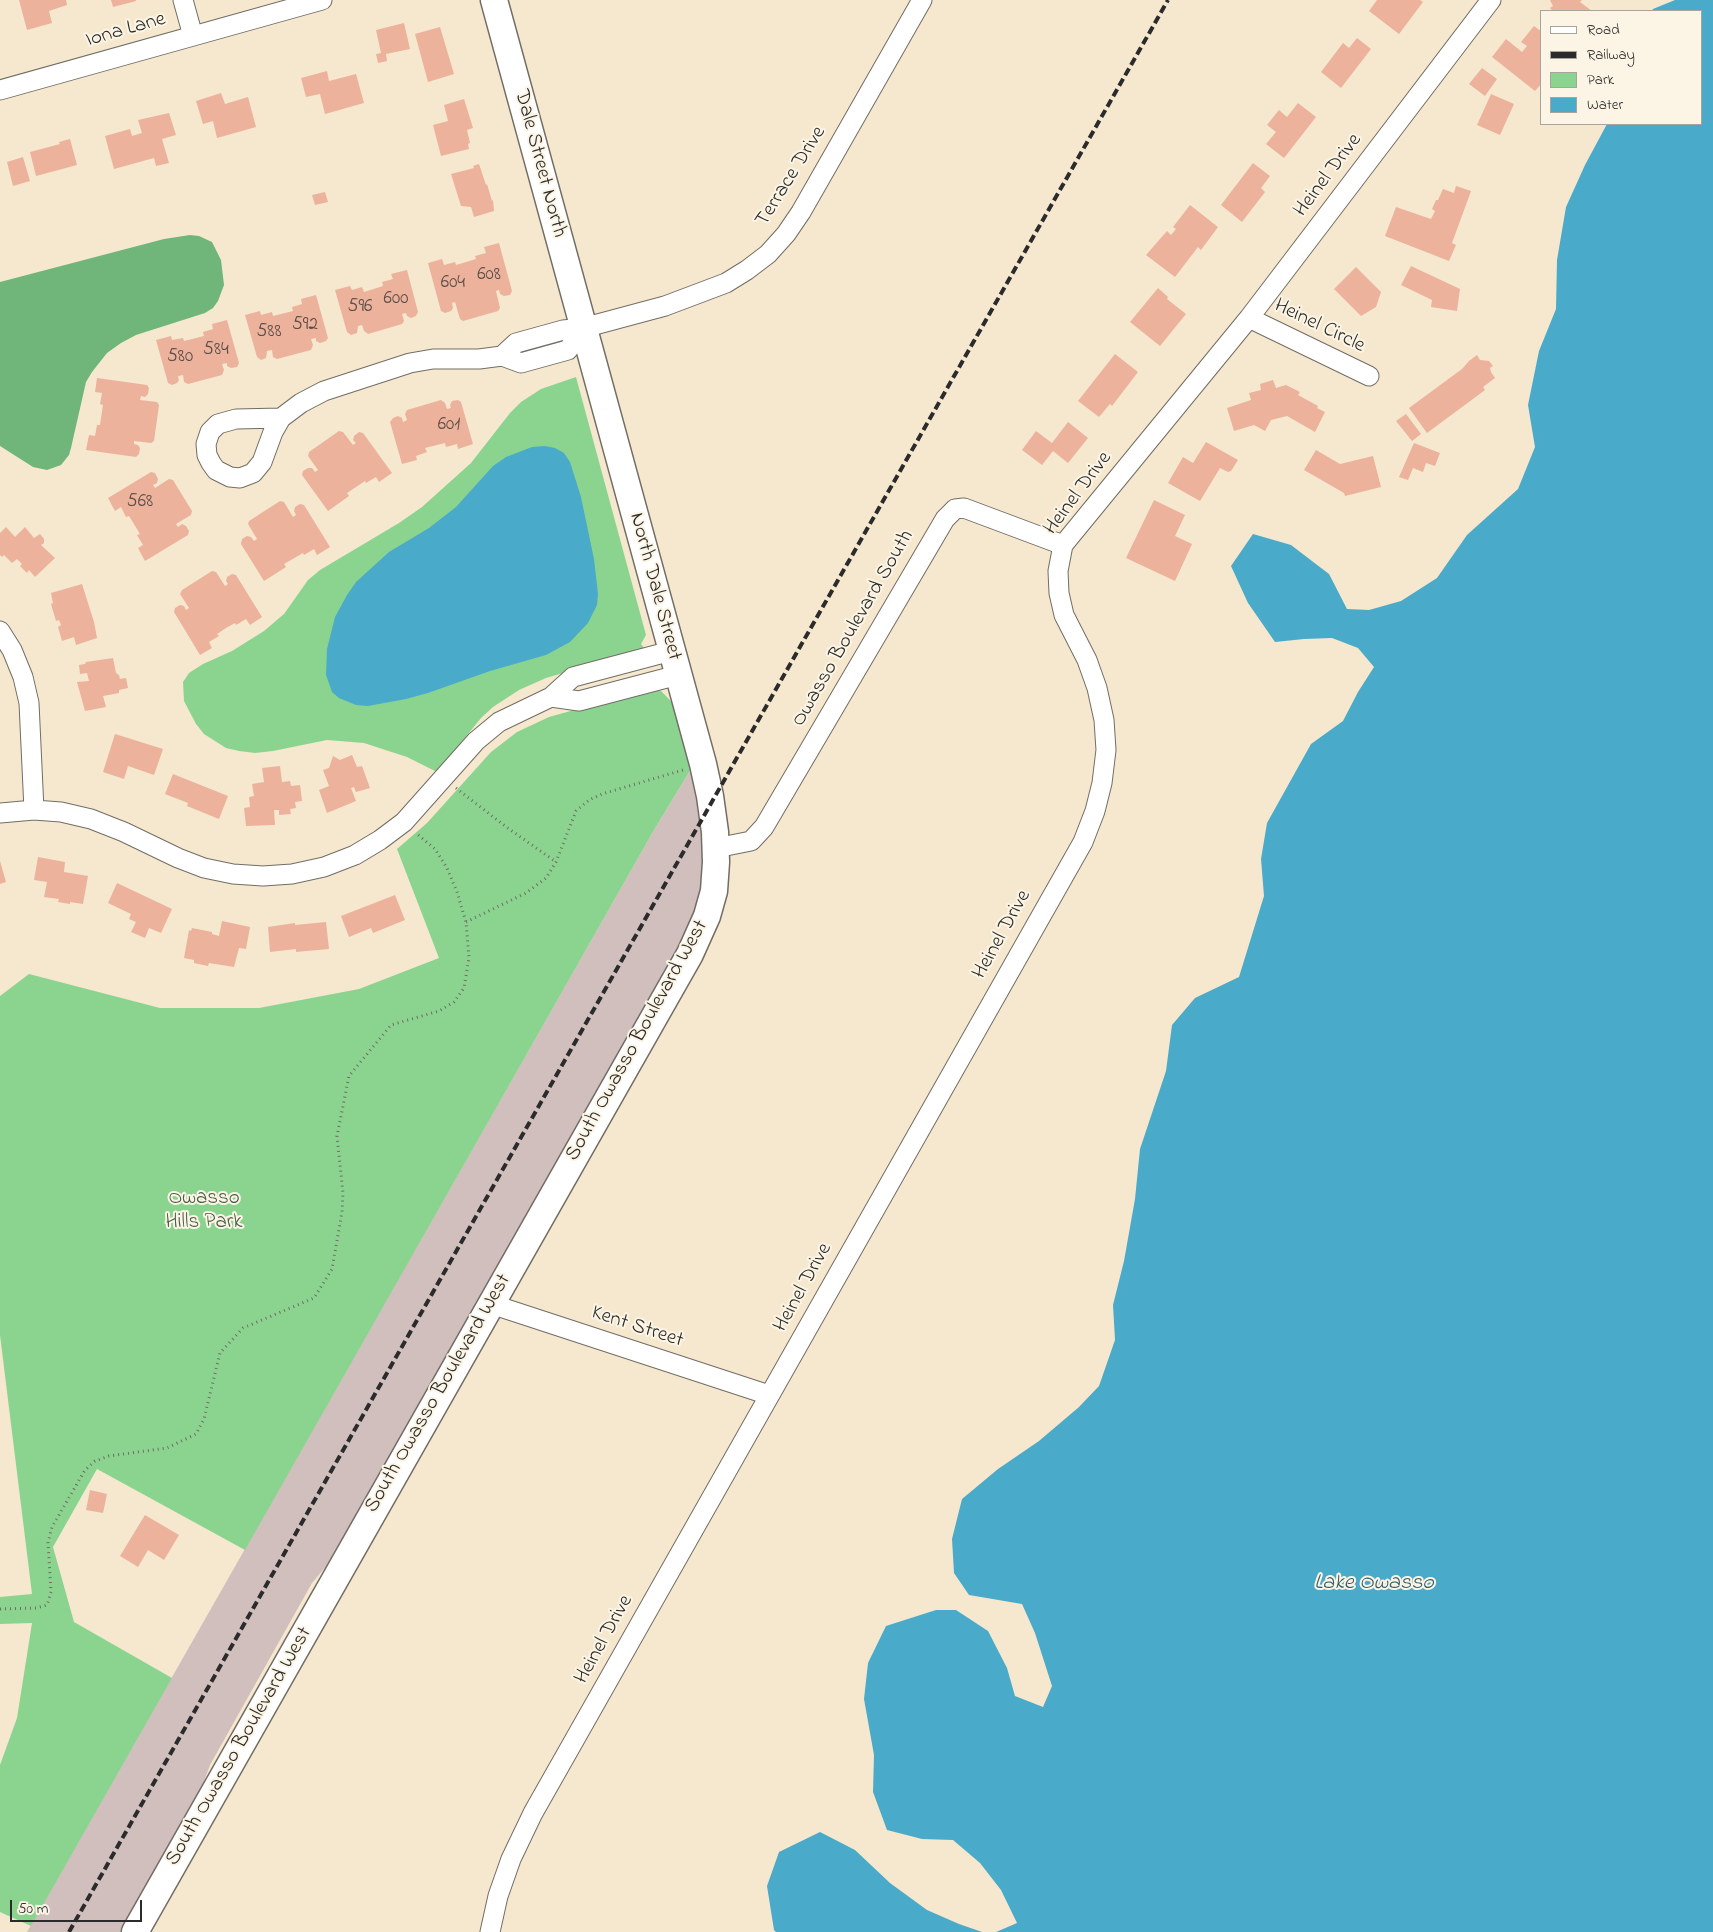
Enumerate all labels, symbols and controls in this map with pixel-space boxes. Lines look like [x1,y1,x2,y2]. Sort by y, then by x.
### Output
street label: Iona Lane [83,8,169,54]
legend [1540,10,1703,125]
text: Road [1587,19,1620,41]
text: Railway [1587,44,1635,66]
text: Park [1587,69,1614,91]
street label: Dale Street North [507,87,571,241]
text: Water [1587,94,1623,116]
street label: Terrace Drive [751,122,833,232]
street label: Heinel Drive [1290,129,1368,223]
house number: 608 [477,265,501,287]
house number: 604 [441,273,465,295]
house number: 600 [384,289,408,311]
street label: Heinel Circle [1269,294,1369,360]
house number: 596 [348,297,372,319]
house number: 592 [292,315,318,337]
house number: 588 [256,322,282,344]
house number: 584 [203,340,229,362]
house number: 580 [167,347,193,369]
house number: 601 [438,415,460,437]
street label: Heinel Drive [1040,447,1118,541]
house number: 568 [127,492,153,514]
street label: North Dale Street [622,510,686,664]
street label: Owasso Boulevard South [787,526,921,732]
street label: Heinel Drive [968,886,1038,984]
street label: South Owasso Boulevard West [561,916,715,1166]
park label: Owasso Hills Park [166,1187,242,1237]
street label: Heinel Drive [769,1239,839,1337]
street label: South Owasso Boulevard West [360,1270,518,1518]
street label: Kent Street [588,1301,686,1355]
water label: Lake Owasso [1314,1571,1434,1597]
street label: Heinel Drive [570,1591,640,1689]
street label: South Owasso Boulevard West [161,1623,319,1871]
scale bar [12,1890,145,1922]
text: 50 m [18,1898,48,1920]

